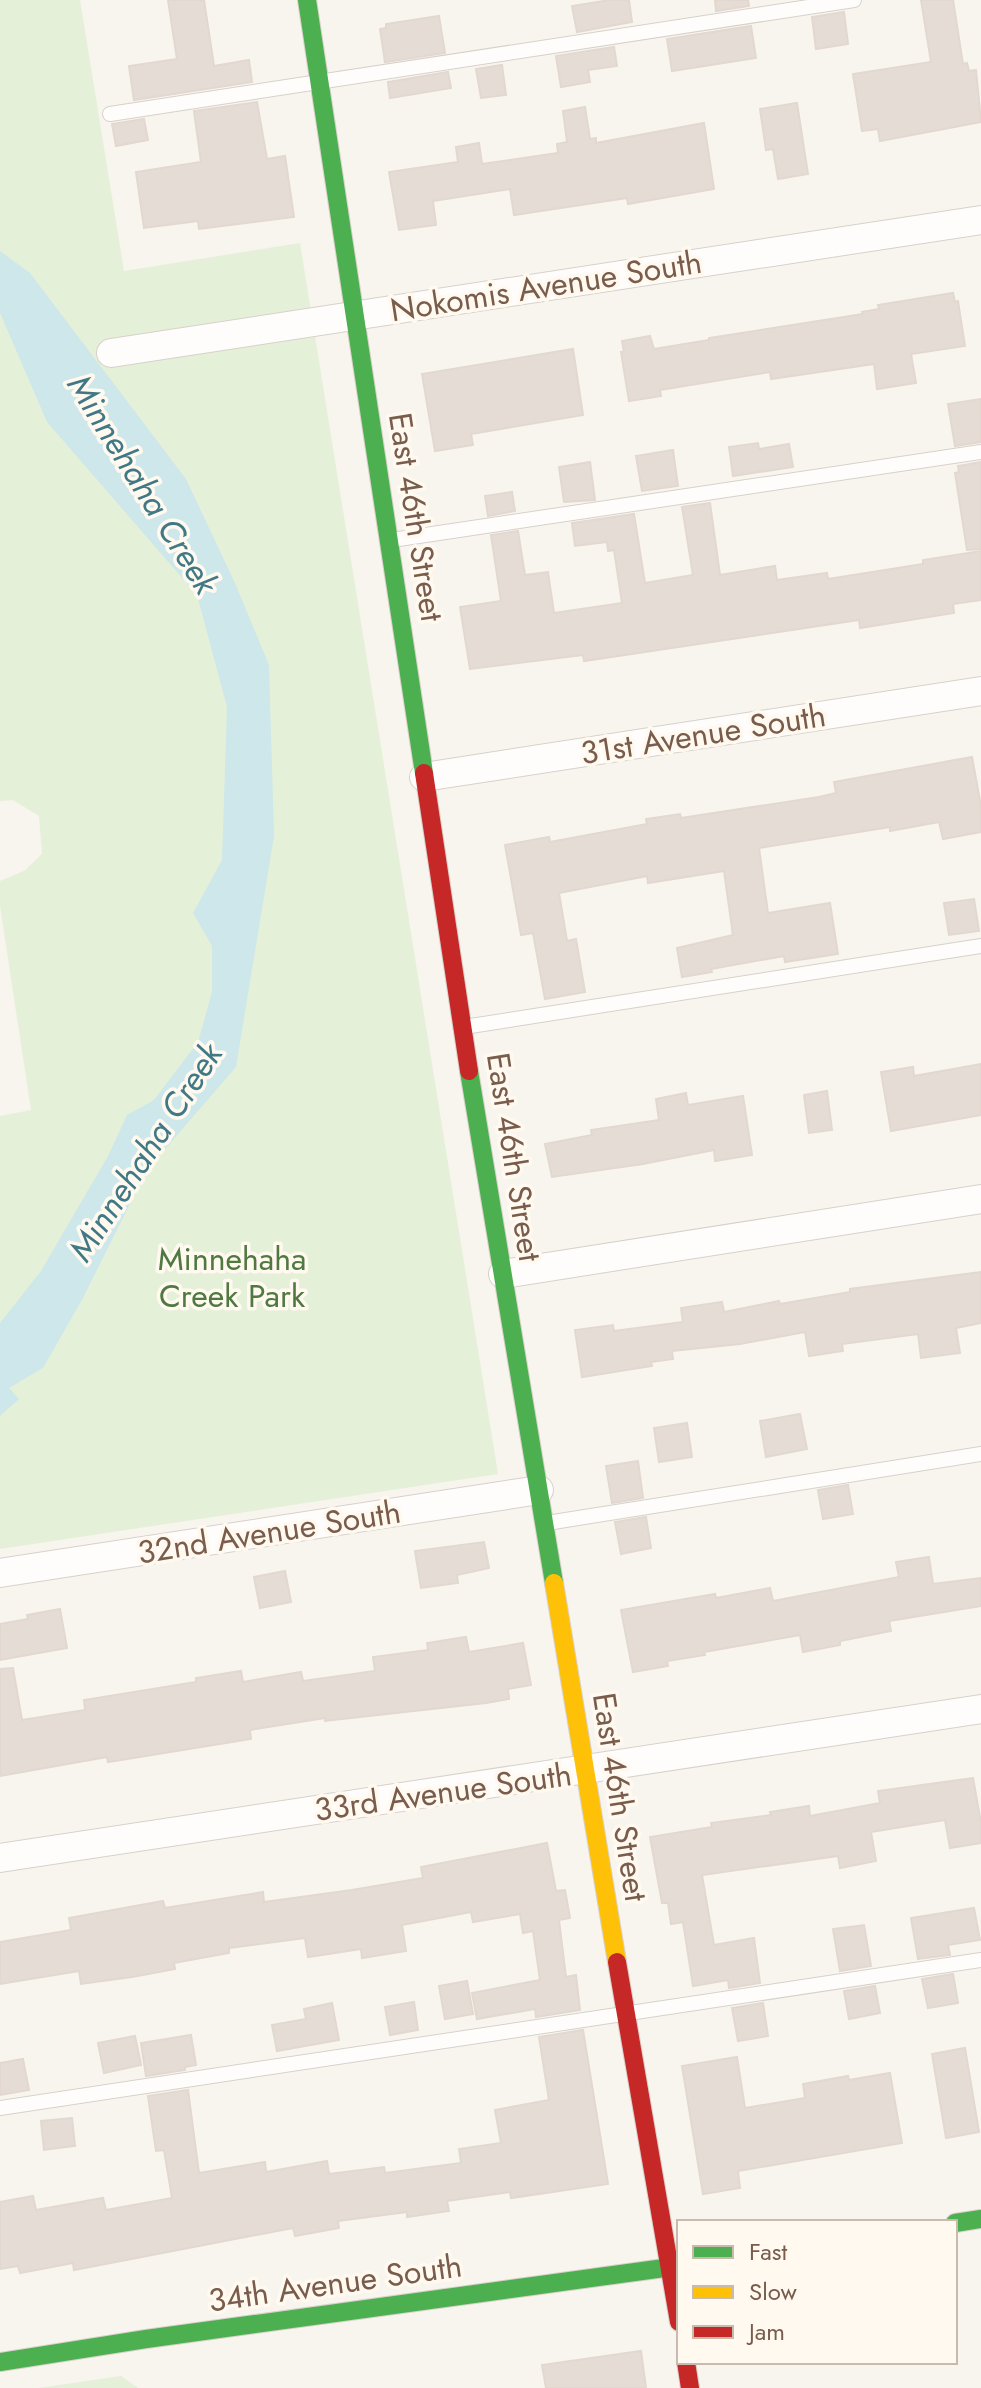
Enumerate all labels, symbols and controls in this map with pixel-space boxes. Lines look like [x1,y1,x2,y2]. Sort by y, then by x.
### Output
street label: Nokomis Avenue South [387,239,705,333]
water label: Minnehaha Creek [55,365,231,605]
street label: East 46th Street [377,409,455,625]
street label: 31st Avenue South [577,692,829,776]
water label: Minnehaha Creek [56,1032,235,1271]
street label: East 46th Street [475,1049,553,1265]
park label: Minnehaha Creek Park [158,1236,306,1319]
street label: 32nd Avenue South [134,1488,404,1576]
street label: East 46th Street [581,1689,659,1905]
street label: 33rd Avenue South [311,1751,575,1833]
legend [677,2220,957,2364]
text: Fast [749,2234,787,2269]
street label: 34th Avenue South [205,2242,465,2324]
text: Slow [749,2274,797,2309]
text: Jam [746,2314,785,2349]

